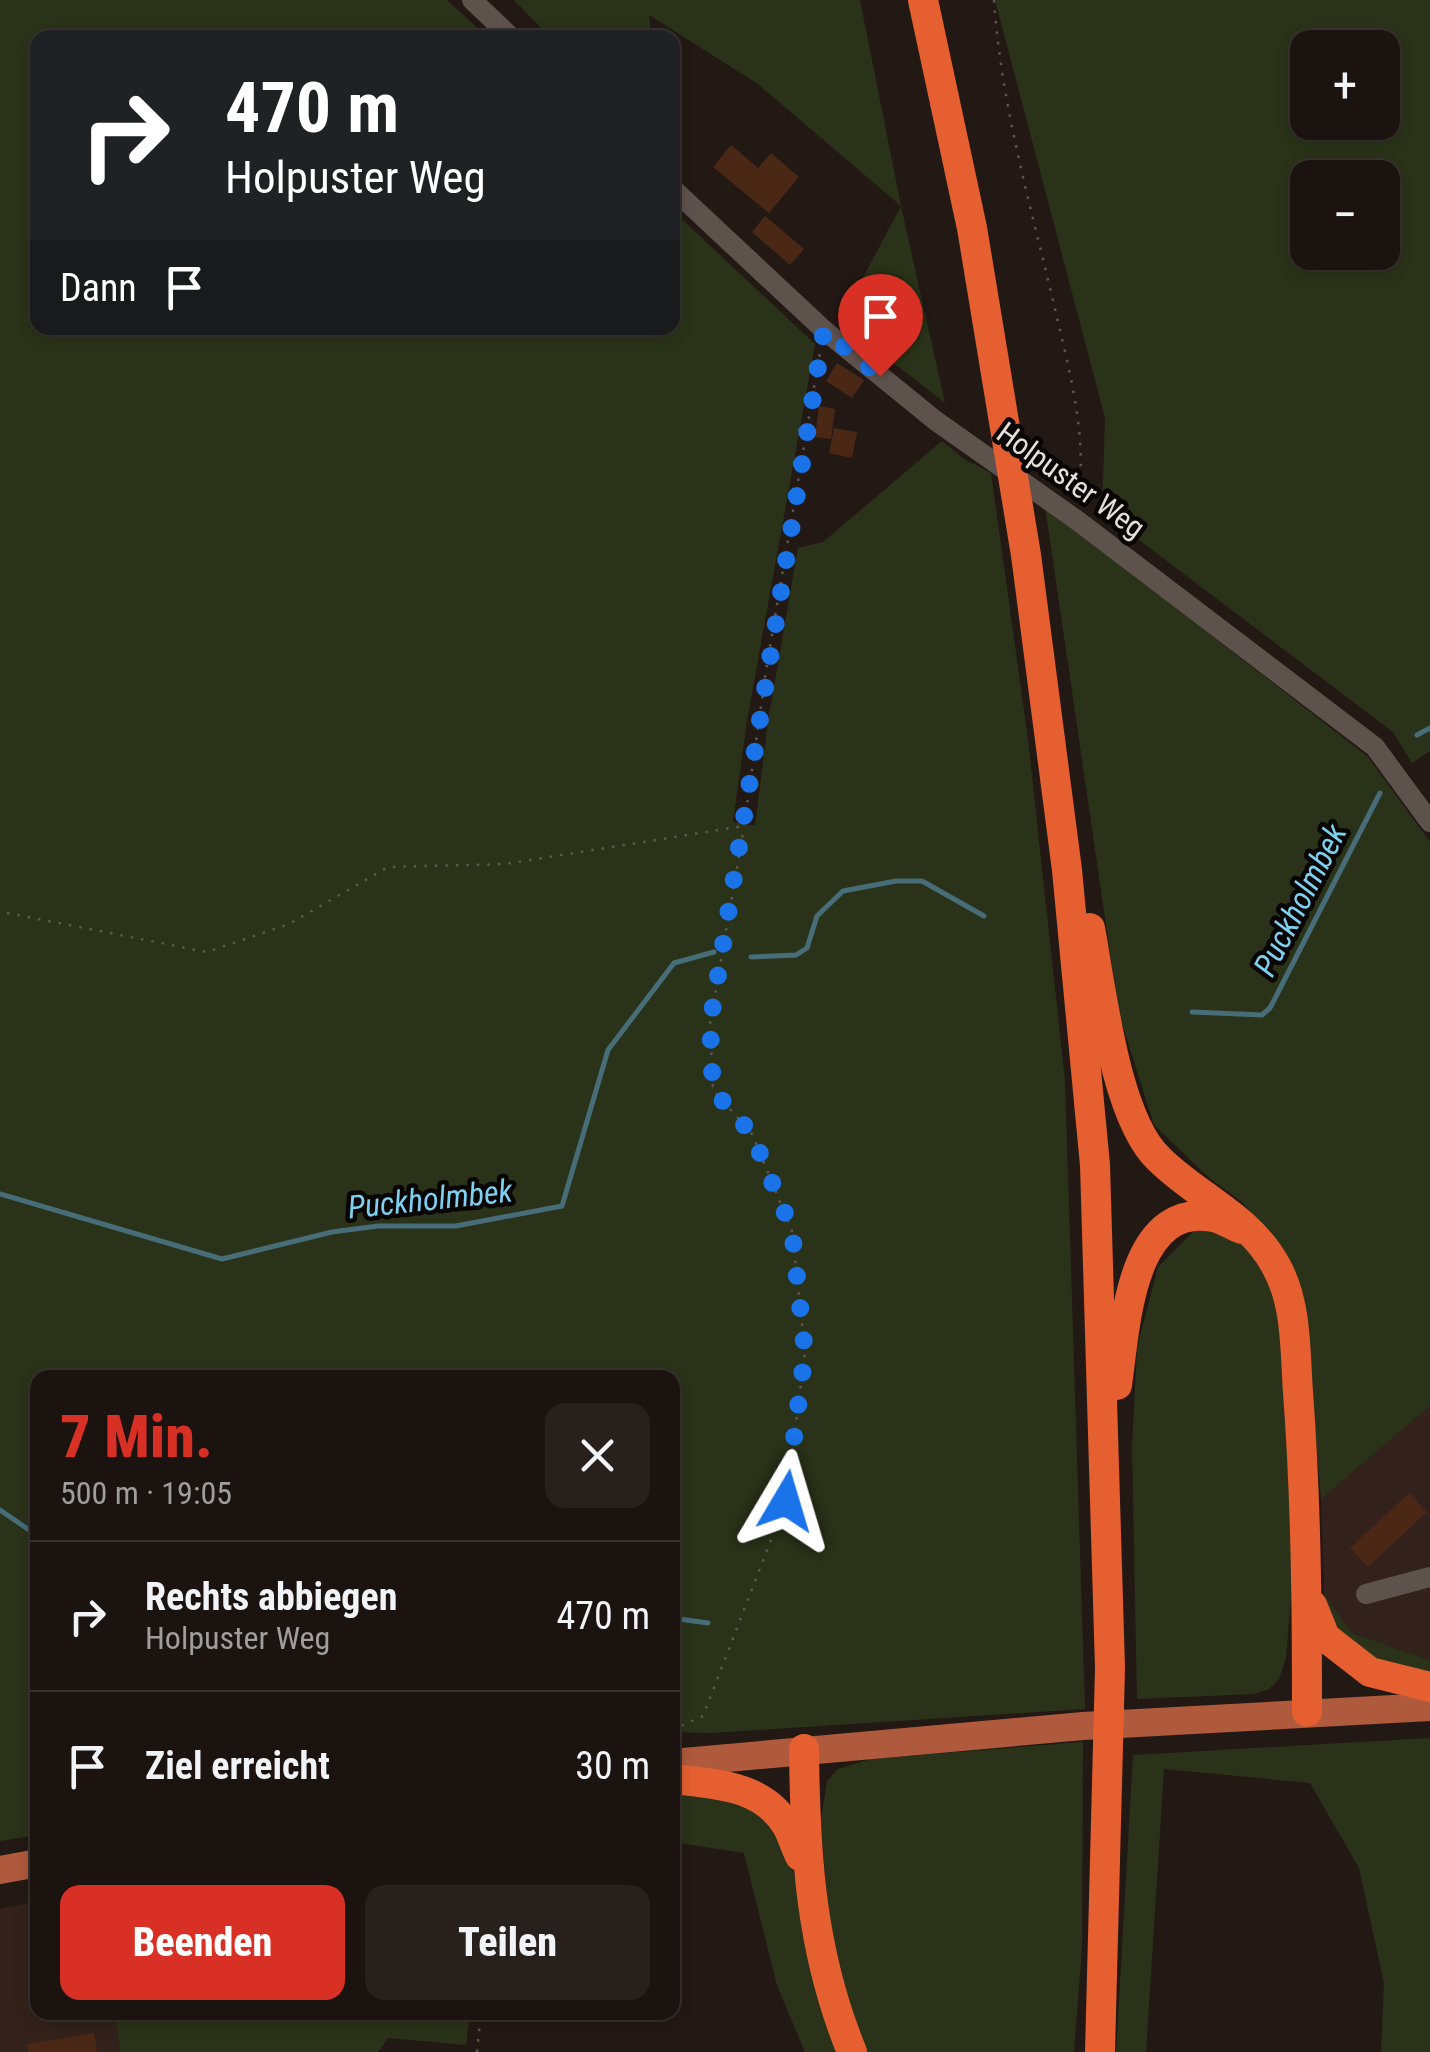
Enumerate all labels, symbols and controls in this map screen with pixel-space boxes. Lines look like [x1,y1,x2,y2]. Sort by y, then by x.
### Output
map controls [1290,30,1400,270]
button: + [1290,30,1400,140]
text: 470 m [225,67,399,149]
icon: right [60,70,190,200]
text: Holpuster Weg [225,151,486,204]
button: − [1290,160,1400,270]
icon: arrive [157,260,212,315]
text: Dann [60,266,137,310]
pin [838,274,923,377]
icon: arrive [853,289,908,344]
street label: Holpuster Weg [990,415,1152,545]
water label: Puckholmbek [1246,817,1355,982]
water label: Puckholmbek [346,1171,515,1227]
text: 7 Min. [60,1401,213,1472]
button: close [545,1403,650,1508]
position arrow [734,1449,838,1553]
text: 500 m · 19:05 [60,1474,232,1512]
text: Rechts abbiegen [145,1575,397,1619]
icon: right [60,1589,115,1644]
text: 470 m [556,1594,650,1638]
text: Holpuster Weg [145,1619,330,1657]
icon: arrive [60,1739,115,1794]
text: Ziel erreicht [145,1744,330,1788]
text: 30 m [575,1744,650,1788]
button: Beenden [60,1885,345,2000]
button: Teilen [365,1885,650,2000]

